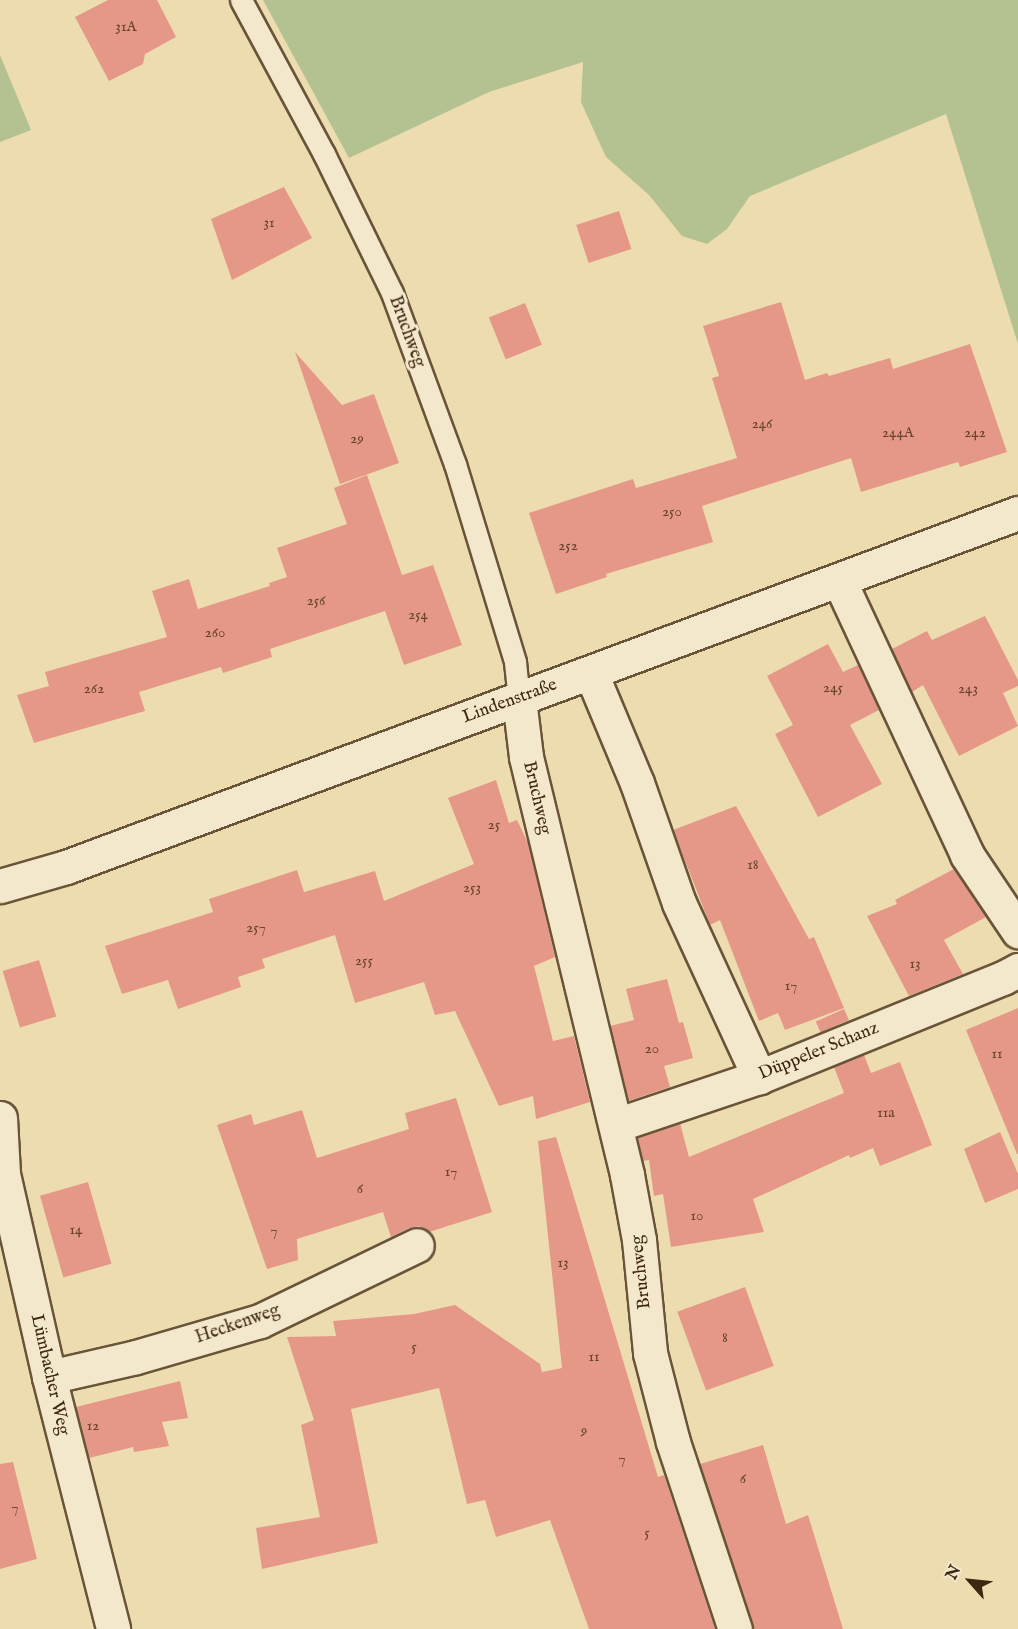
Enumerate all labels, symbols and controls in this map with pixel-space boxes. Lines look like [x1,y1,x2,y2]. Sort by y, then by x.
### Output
house number: 31A [115,18,137,36]
house number: 31 [263,214,275,232]
street label: Bruchweg [383,293,429,371]
house number: 246 [752,415,772,433]
house number: 244A [882,424,914,442]
house number: 242 [964,424,986,442]
house number: 29 [350,430,364,448]
house number: 250 [662,503,682,521]
house number: 252 [558,537,578,555]
house number: 256 [307,592,325,610]
house number: 254 [408,606,428,624]
house number: 260 [205,624,225,642]
street label: Lindenstraße [460,675,560,729]
house number: 245 [823,679,843,697]
house number: 262 [84,680,104,698]
house number: 243 [958,680,978,698]
street label: Bruchweg [517,759,555,837]
house number: 25 [488,816,500,834]
house number: 18 [747,856,759,874]
house number: 253 [463,879,481,897]
house number: 257 [246,919,266,937]
house number: 255 [355,952,373,970]
house number: 13 [909,955,921,973]
house number: 17 [785,977,797,995]
street label: Düppeler Schanz [756,1018,882,1086]
house number: 20 [645,1040,659,1058]
house number: 11 [991,1045,1003,1063]
house number: 11a [877,1104,895,1122]
house number: 17 [445,1163,457,1181]
house number: 6 [357,1180,363,1198]
house number: 10 [691,1207,703,1225]
house number: 14 [70,1221,82,1239]
house number: 7 [270,1222,278,1240]
street label: Bruchweg [627,1234,657,1310]
house number: 13 [557,1254,569,1272]
street label: Heckenweg [193,1300,283,1350]
street label: Lümbacher Weg [25,1312,73,1438]
house number: 8 [722,1329,728,1347]
house number: 5 [411,1338,417,1356]
house number: 11 [588,1348,600,1366]
house number: 12 [87,1417,99,1435]
house number: 9 [581,1422,587,1440]
house number: 7 [618,1450,626,1468]
house number: 6 [740,1470,746,1488]
house number: 7 [11,1499,19,1517]
house number: 5 [644,1524,650,1542]
north arrow [940,1551,1000,1611]
text: N [942,1562,966,1584]

